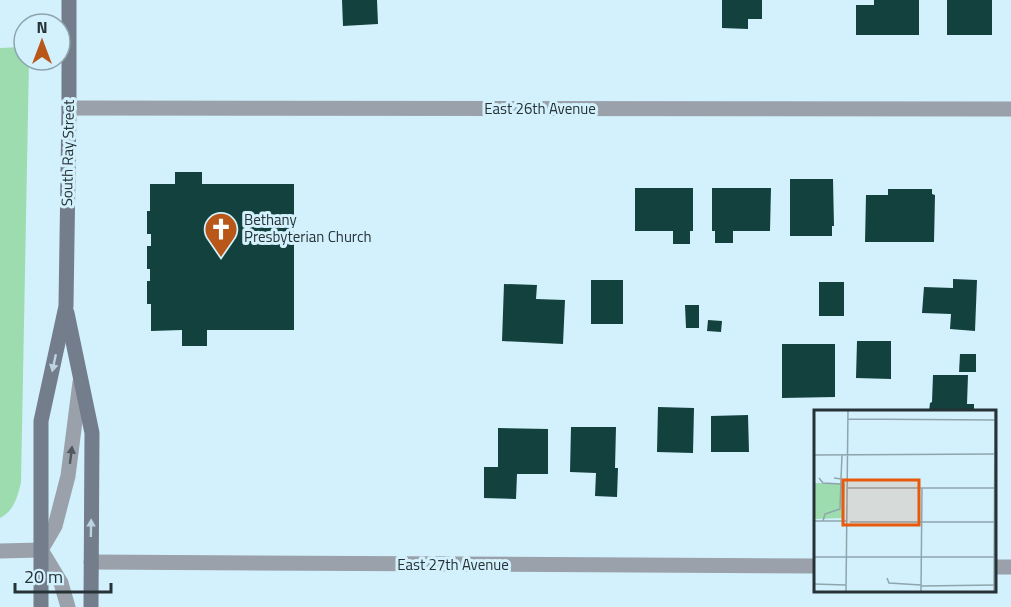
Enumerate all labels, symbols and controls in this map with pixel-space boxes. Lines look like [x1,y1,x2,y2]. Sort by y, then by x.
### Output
north arrow [12,12,72,72]
text: N [36,15,48,39]
street label: East 26th Avenue [484,97,596,120]
street label: South Ray Street [55,99,80,206]
place label: Bethany Presbyterian Church [244,208,372,248]
church icon: Bethany Presbyterian Church [203,211,239,258]
one-way arrow [48,354,58,372]
inset map [814,410,996,592]
one-way arrow [66,446,76,465]
one-way arrow [86,518,96,537]
street label: East 27th Avenue [397,553,509,576]
scale bar [15,556,111,594]
text: 20 m [24,563,63,590]

